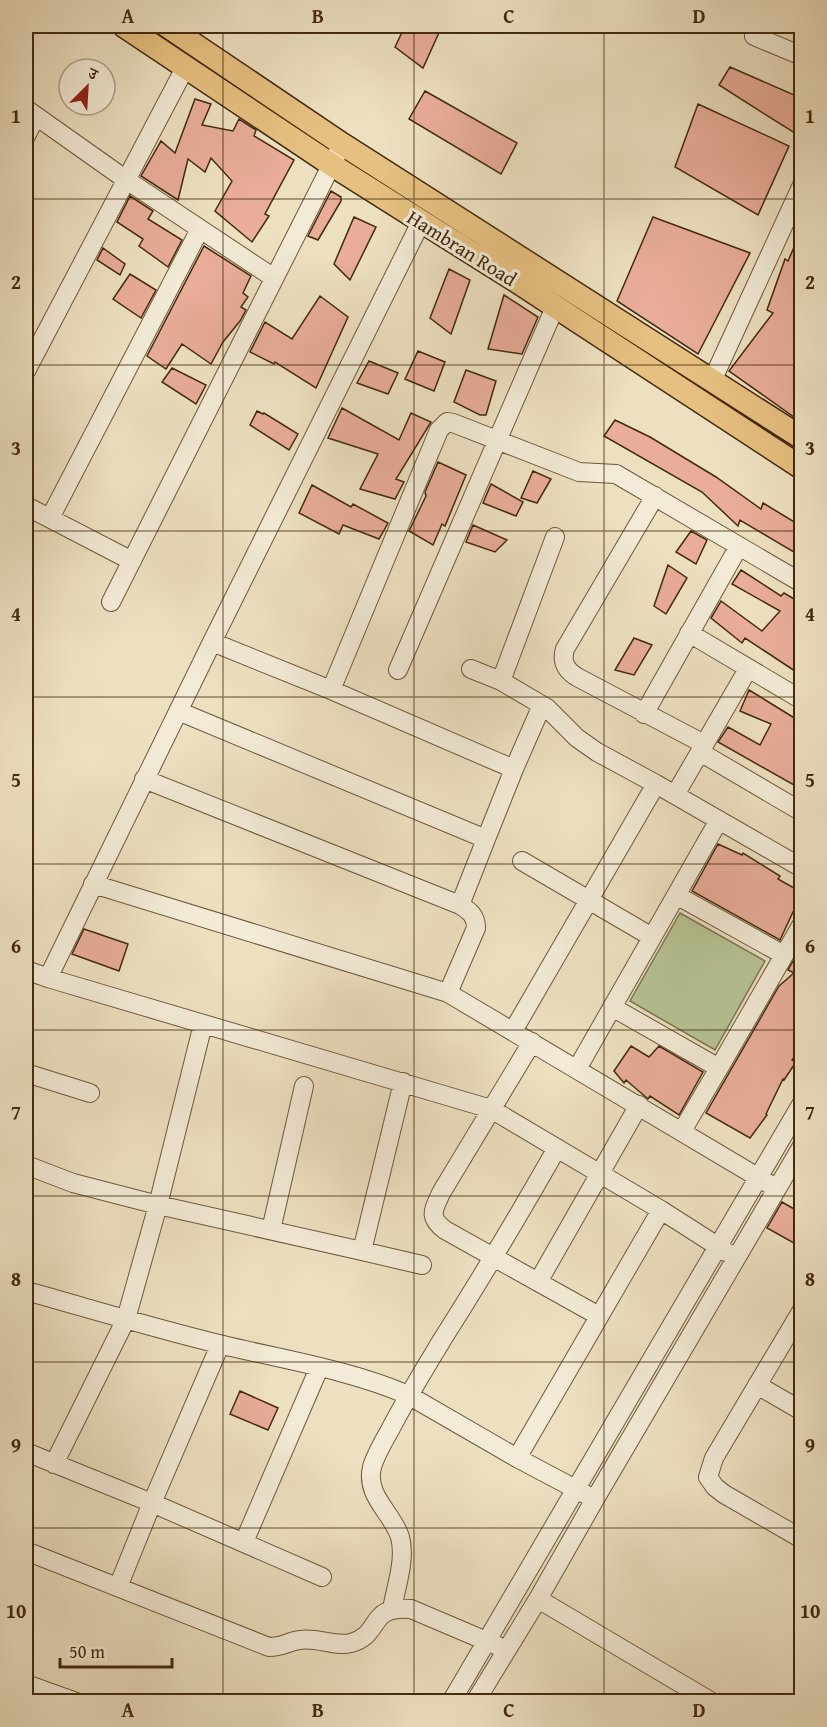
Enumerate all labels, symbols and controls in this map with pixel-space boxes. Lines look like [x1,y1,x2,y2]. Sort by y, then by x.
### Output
text: A [122,1,135,30]
text: B [312,1,324,30]
text: C [503,1,515,30]
text: D [692,1,706,30]
north arrow [57,57,117,117]
text: उ [84,60,103,87]
text: 1 [11,101,21,130]
text: 1 [805,101,815,130]
street label: Hambran Road [402,202,523,293]
text: 2 [11,267,21,296]
text: 2 [805,267,815,296]
text: 3 [11,433,21,462]
text: 3 [805,433,815,462]
text: 4 [11,599,21,628]
text: 4 [805,599,815,628]
text: 5 [11,765,21,794]
text: 5 [805,765,815,794]
text: 6 [11,931,21,960]
text: 6 [805,931,815,960]
text: 7 [11,1097,21,1126]
text: 7 [805,1097,815,1126]
text: 8 [11,1264,21,1293]
text: 8 [805,1264,815,1293]
text: 9 [11,1430,21,1459]
text: 9 [805,1430,815,1459]
text: 10 [6,1596,26,1625]
text: 10 [800,1596,820,1625]
scale bar [60,1631,172,1669]
text: 50 m [69,1638,105,1665]
text: A [122,1695,135,1724]
text: B [312,1695,324,1724]
text: C [503,1695,515,1724]
text: D [692,1695,706,1724]

